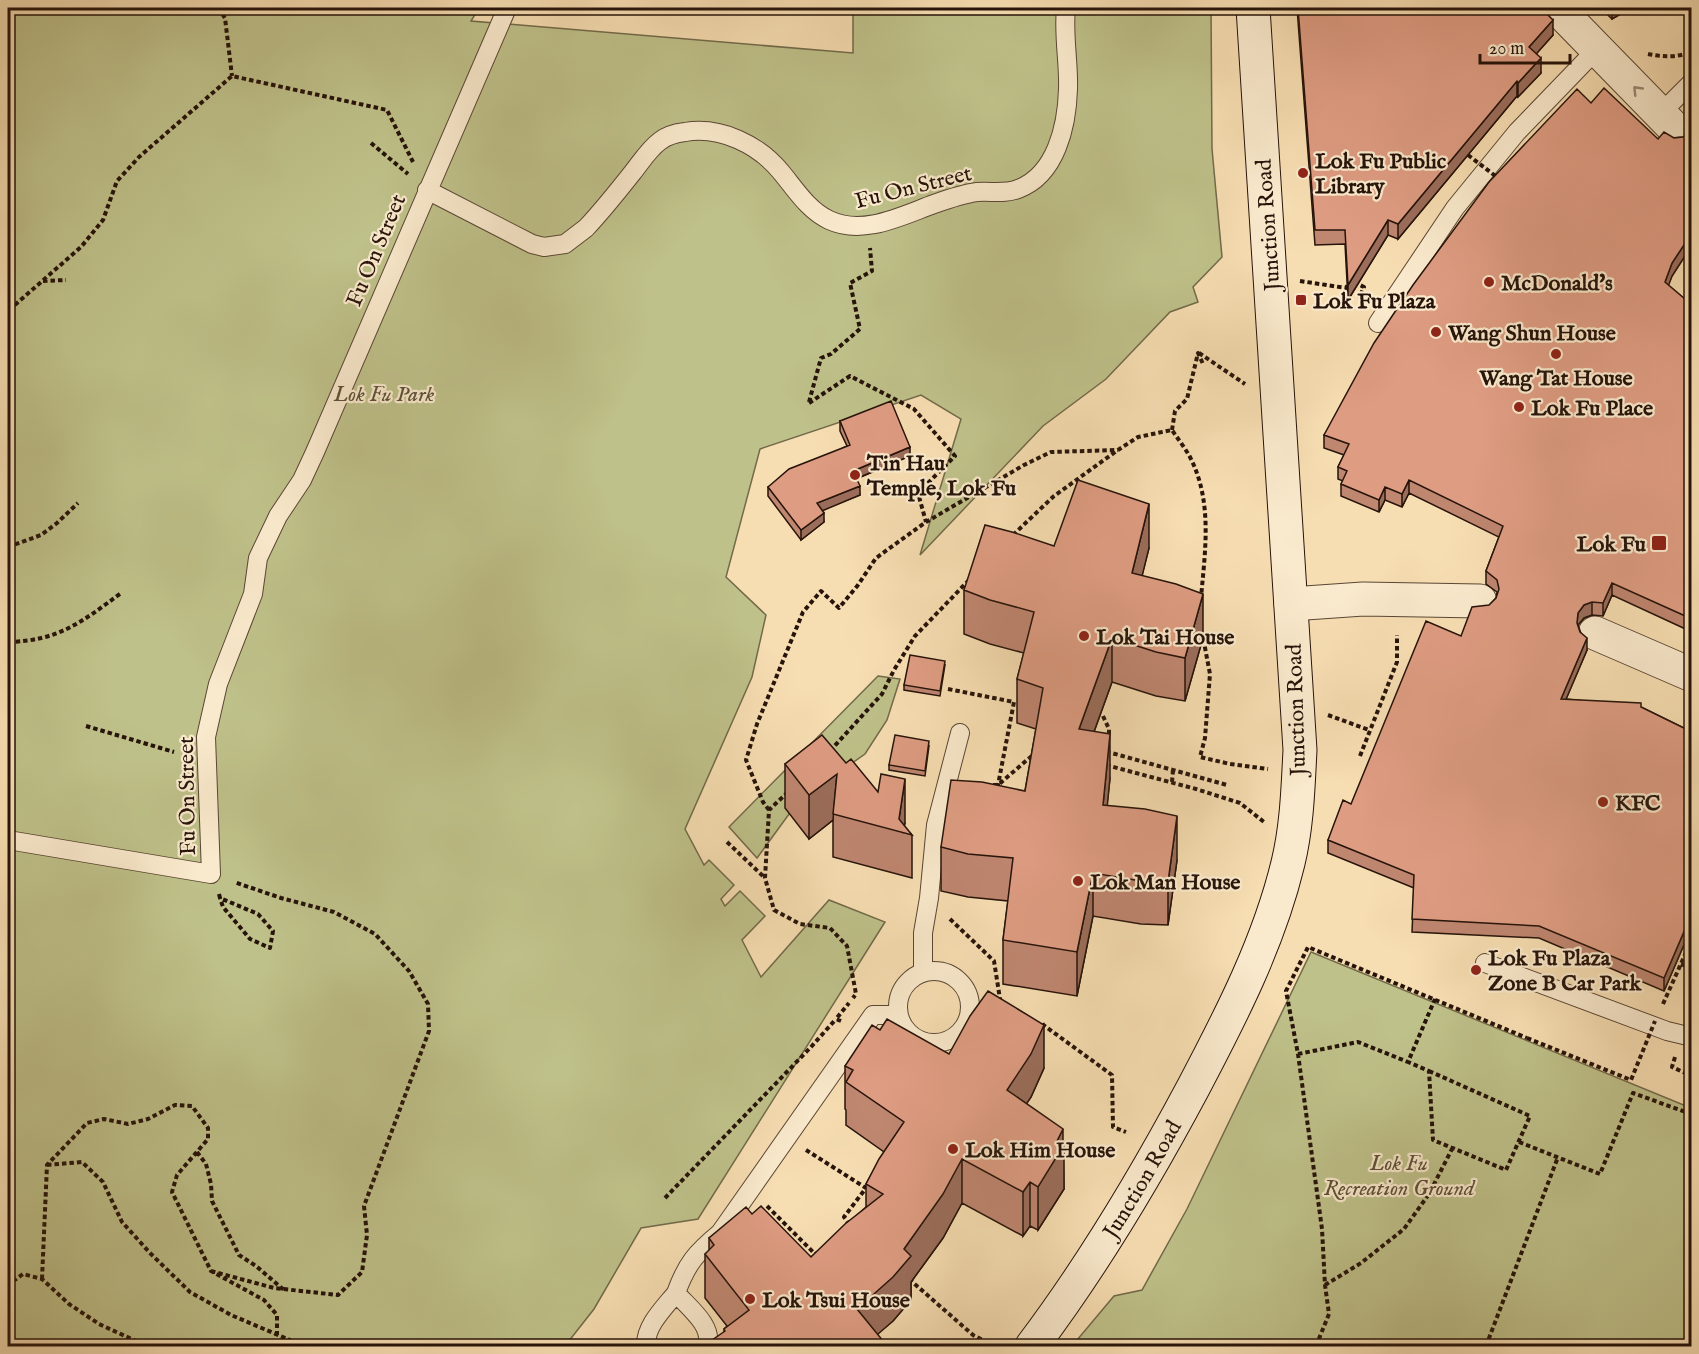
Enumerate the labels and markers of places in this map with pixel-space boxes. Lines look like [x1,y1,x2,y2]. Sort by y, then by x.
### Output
place label: Lok Fu Public Library [1315,148,1447,201]
marker: Lok Fu Public Library [1296,166,1310,180]
place label: McDonald's [1501,270,1613,298]
marker: McDonald's [1482,275,1496,289]
place label: Lok Fu Plaza [1313,288,1436,316]
marker: Lok Fu Plaza [1294,293,1308,307]
place label: Wang Shun House [1447,320,1616,348]
marker: Wang Shun House [1429,325,1443,339]
marker: Wang Tat House [1549,347,1563,361]
place label: Wang Tat House [1478,365,1633,393]
place label: Lok Fu Place [1531,395,1653,423]
marker: Lok Fu Place [1512,400,1526,414]
place label: Tin Hau Temple, Lok Fu [866,450,1017,503]
marker: Tin Hau Temple, Lok Fu [848,468,862,482]
place label: Lok Fu [1577,531,1647,559]
marker: Lok Fu [1650,534,1668,552]
place label: Lok Tai House [1096,624,1234,652]
marker: Lok Tai House [1077,629,1091,643]
place label: KFC [1615,790,1661,818]
marker: KFC [1596,795,1610,809]
place label: Lok Man House [1090,869,1240,897]
marker: Lok Man House [1071,874,1085,888]
place label: Lok Fu Plaza Zone B Car Park [1488,945,1642,998]
marker: Lok Fu Plaza Zone B Car Park [1469,963,1483,977]
place label: Lok Him House [965,1137,1115,1165]
marker: Lok Him House [946,1142,960,1156]
place label: Lok Tsui House [762,1287,910,1315]
marker: Lok Tsui House [743,1292,757,1306]

